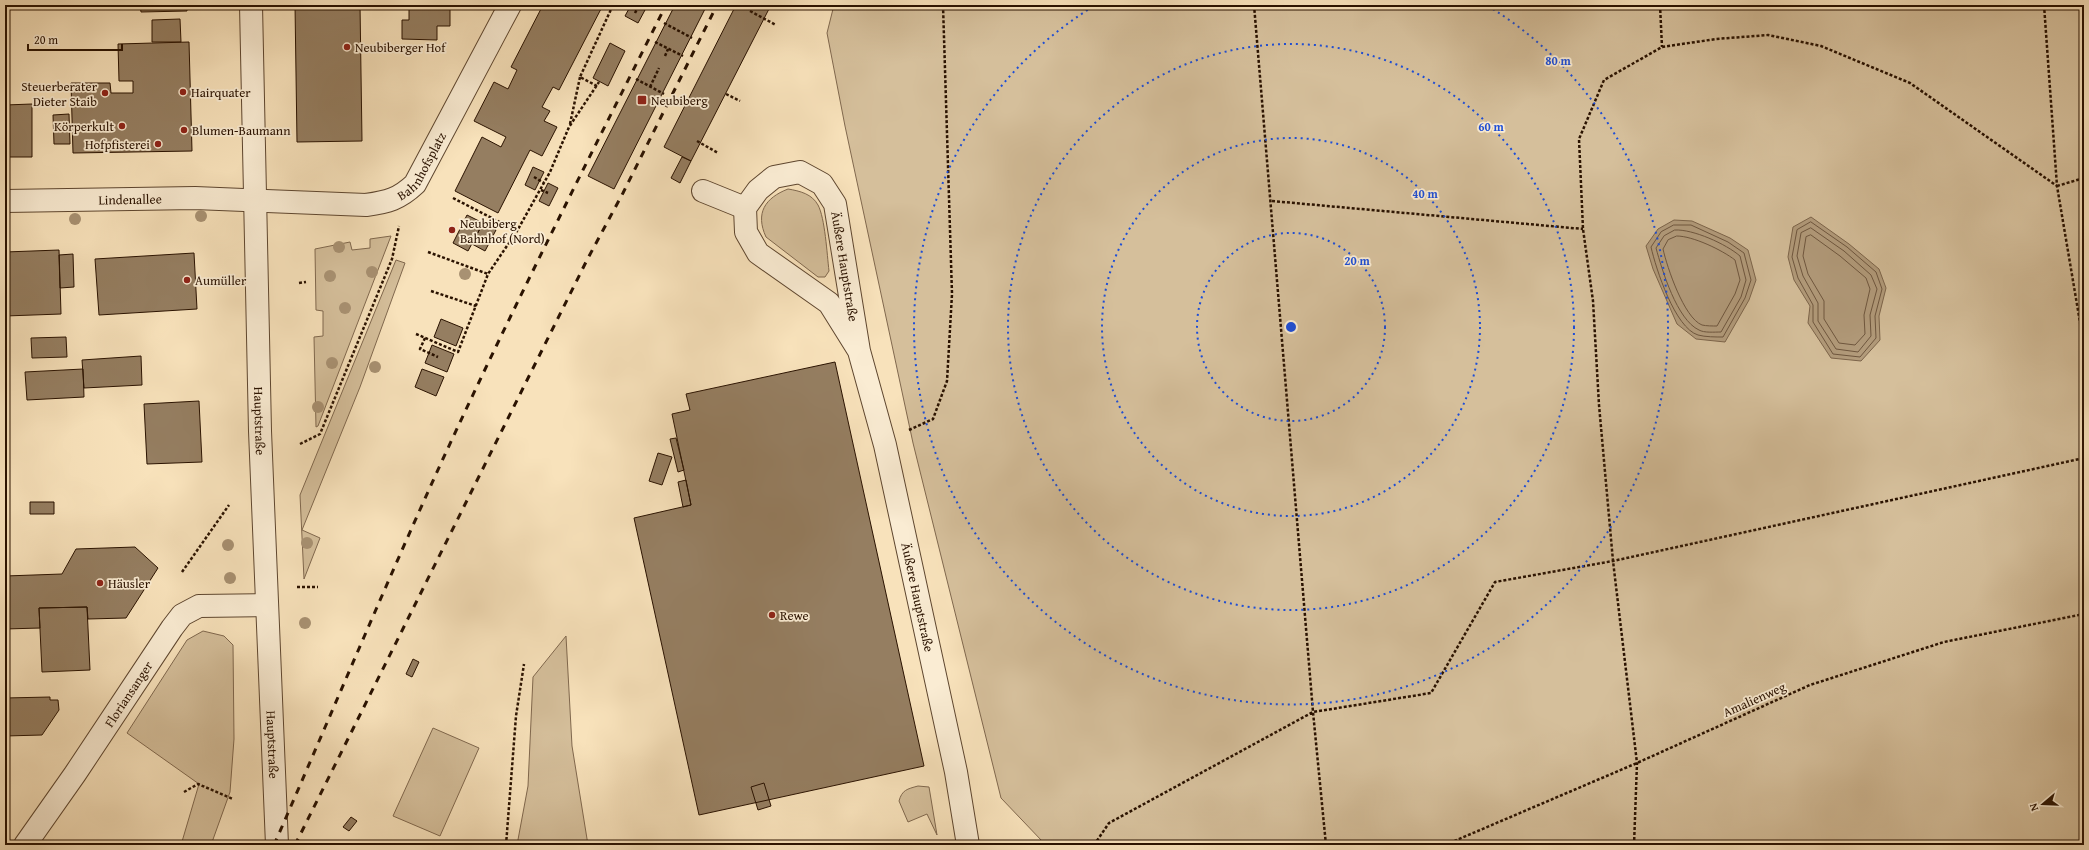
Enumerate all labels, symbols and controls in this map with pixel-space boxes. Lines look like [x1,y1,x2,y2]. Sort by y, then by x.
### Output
scale bar [28,26,122,52]
text: 20 m [34,31,58,48]
place label: Neubiberger Hof [355,38,447,57]
marker: Neubiberger Hof [342,42,352,52]
text: 80 m [1545,52,1571,69]
place label: Steuerberater Dieter Staib [21,77,98,111]
place label: Hairquater [191,83,251,102]
marker: Hairquater [178,87,188,97]
marker: Steuerberater Dieter Staib [100,88,110,98]
place label: Neubiberg [651,91,708,110]
marker: Neubiberg [636,94,648,106]
place label: Körperkult [54,117,114,136]
text: 60 m [1478,118,1504,135]
marker: Körperkult [117,121,127,131]
place label: Blumen-Baumann [192,121,291,140]
marker: Blumen-Baumann [179,125,189,135]
street label: Bahnhofsplatz [394,129,451,205]
place label: Hofpfisterei [85,135,150,154]
marker: Hofpfisterei [153,139,163,149]
text: 40 m [1412,185,1438,202]
street label: Lindenallee [98,190,162,210]
street label: Äußere Hauptstraße [826,210,863,323]
place label: Neubiberg Bahnhof (Nord) [460,214,545,248]
marker: Neubiberg Bahnhof (Nord) [447,225,457,235]
text: 20 m [1344,252,1370,269]
place label: Aumüller [195,271,247,290]
marker: Aumüller [182,275,192,285]
centre of rings [1284,320,1298,334]
street label: Hauptstraße [249,387,270,455]
street label: Äußere Hauptstraße [896,541,939,654]
place label: Häusler [108,574,151,593]
marker: Häusler [95,578,105,588]
place label: Rewe [780,606,809,625]
marker: Rewe [767,610,777,620]
street label: Floriansanger [100,657,158,731]
street label: Amalienweg [1720,677,1789,722]
street label: Hauptstraße [261,710,283,779]
north arrow [2023,784,2063,824]
text: N [2025,801,2042,813]

